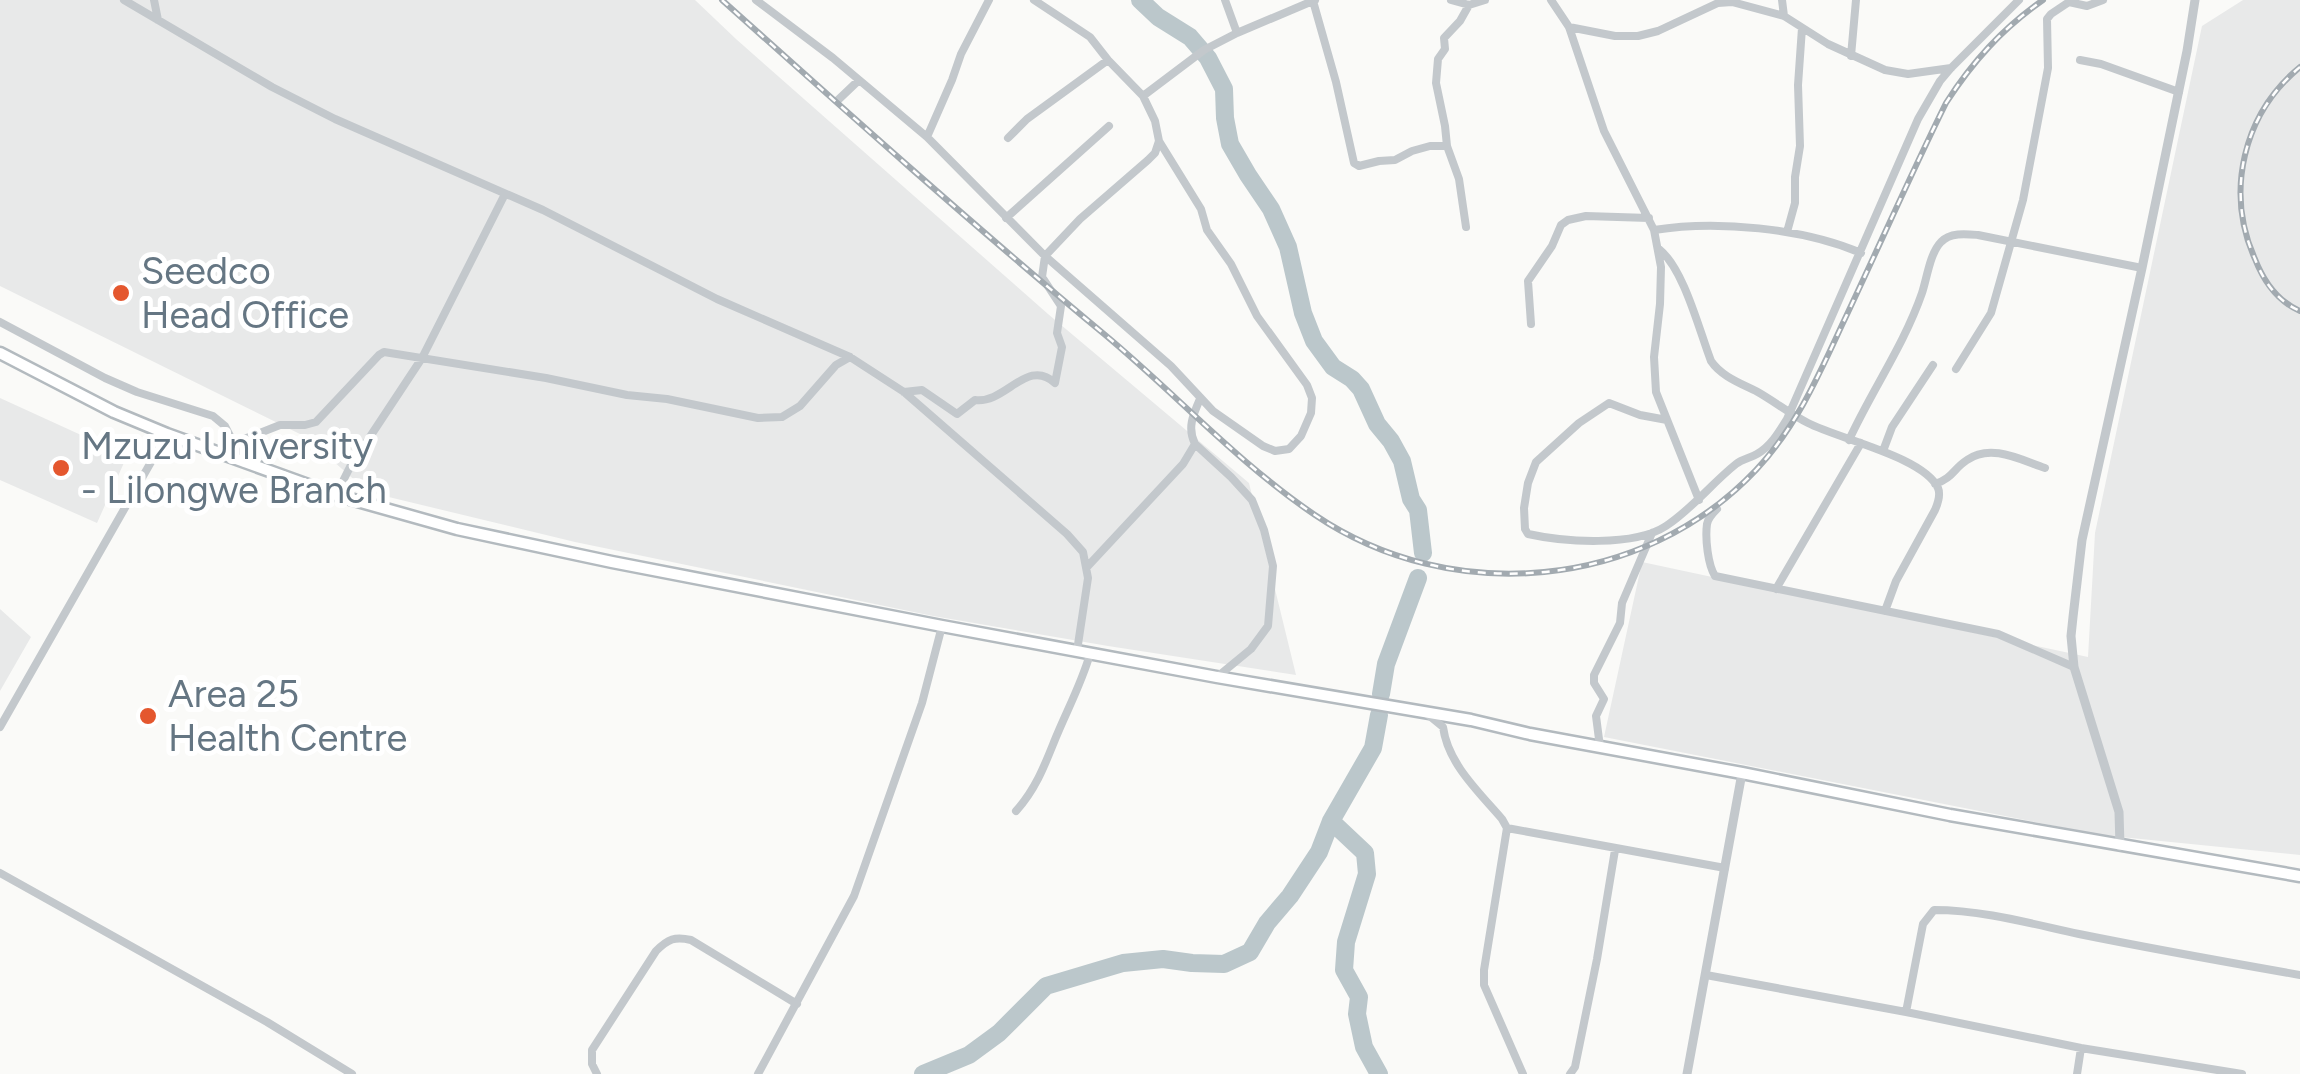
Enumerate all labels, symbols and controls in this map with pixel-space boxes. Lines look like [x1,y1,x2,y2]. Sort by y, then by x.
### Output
place label: Seedco Head Office [141,248,349,338]
marker: Seedco Head Office [110,282,132,304]
place label: Mzuzu University - Lilongwe Branch [81,423,387,513]
marker: Mzuzu University - Lilongwe Branch [50,457,72,479]
place label: Area 25 Health Centre [168,671,407,761]
marker: Area 25 Health Centre [137,705,159,727]

